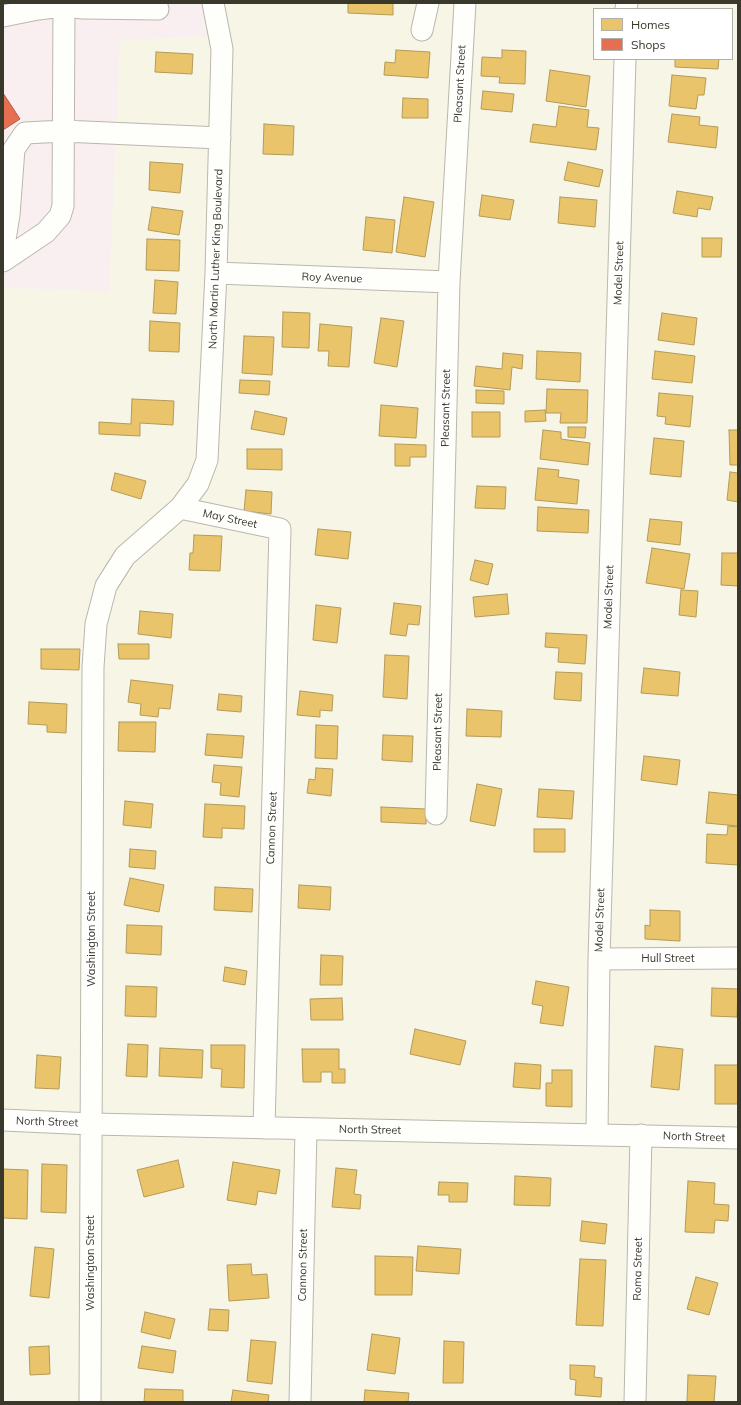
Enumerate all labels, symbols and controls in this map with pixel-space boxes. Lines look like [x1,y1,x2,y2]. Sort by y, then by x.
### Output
legend [593,8,733,60]
text: Homes [631,17,670,32]
text: Shops [631,37,666,52]
street label: Pleasant Street [451,45,469,123]
street label: North Martin Luther King Boulevard [206,169,226,349]
street label: Model Street [611,241,627,305]
street label: Roy Avenue [301,270,363,286]
street label: Pleasant Street [439,369,453,447]
street label: May Street [202,507,258,531]
street label: Model Street [601,565,617,629]
street label: Pleasant Street [431,693,445,771]
street label: Cannon Street [264,791,280,865]
street label: Model Street [592,888,608,952]
street label: Washington Street [85,891,99,987]
street label: Hull Street [641,952,695,966]
street label: North Street [16,1114,78,1130]
street label: North Street [339,1123,401,1137]
street label: North Street [663,1129,725,1145]
street label: Washington Street [84,1215,98,1311]
street label: Cannon Street [296,1228,310,1302]
street label: Roma Street [631,1237,645,1301]

